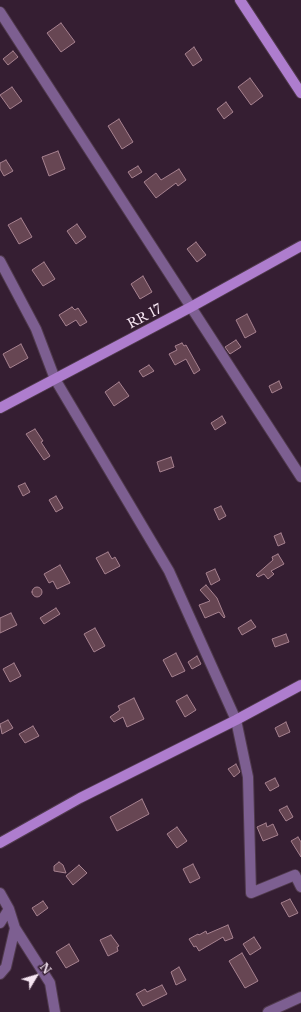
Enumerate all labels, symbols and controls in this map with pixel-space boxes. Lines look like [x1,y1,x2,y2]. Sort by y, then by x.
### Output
street label: RR 17 [125,302,165,332]
north arrow [16,956,56,996]
text: N [37,960,54,977]

